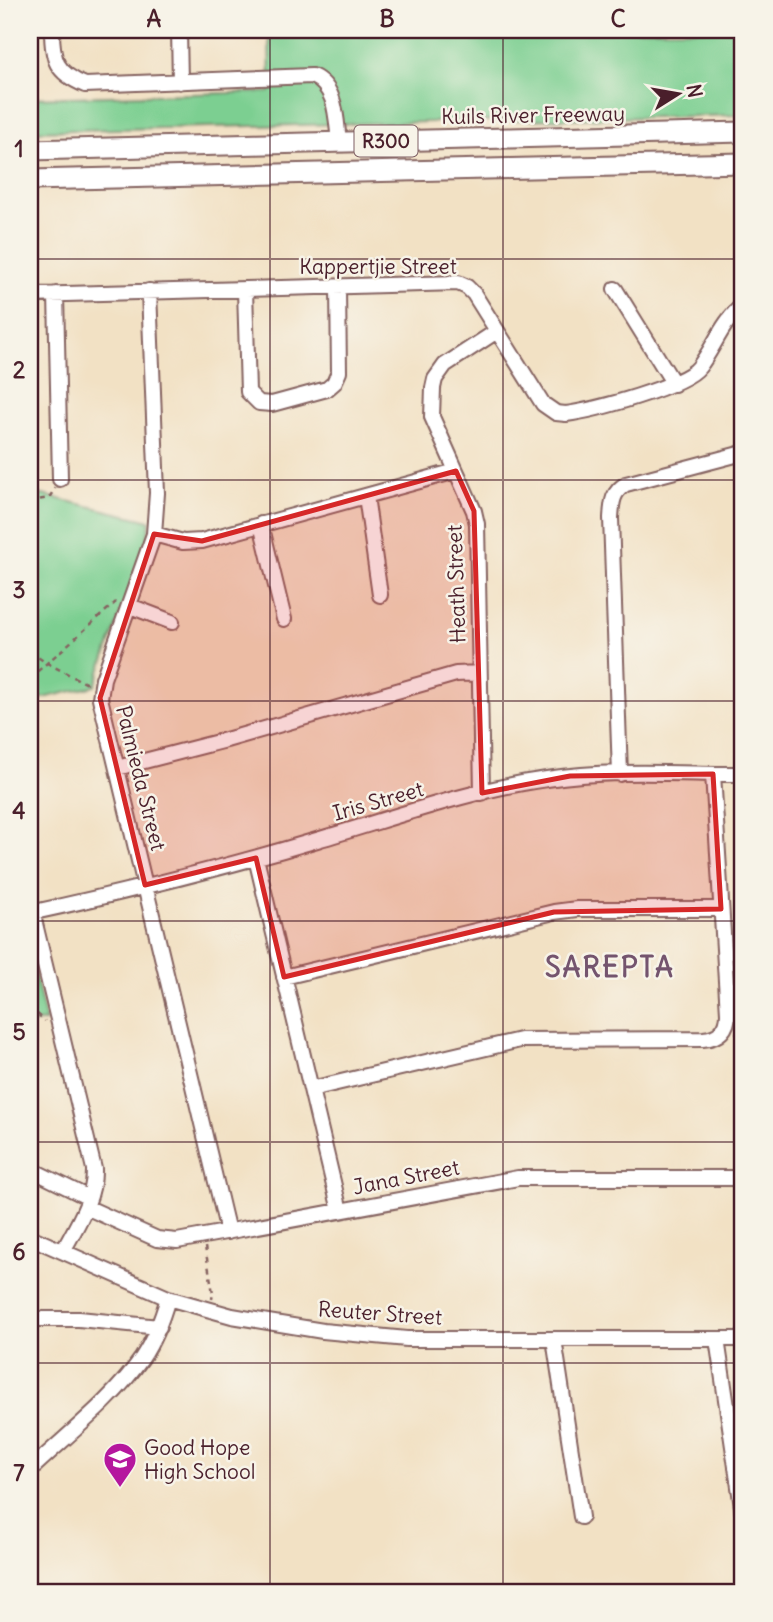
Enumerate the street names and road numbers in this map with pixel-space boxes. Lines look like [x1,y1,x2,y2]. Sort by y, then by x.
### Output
street label: Kuils River Freeway [441,100,625,130]
road number: R300 [354,125,418,156]
street label: Kappertjie Street [299,253,457,280]
street label: Heath Street [440,524,472,644]
street label: Palmieda Street [110,703,172,853]
street label: Iris Street [330,775,426,827]
street label: Jana Street [351,1153,461,1201]
street label: Reuter Street [317,1295,443,1331]

